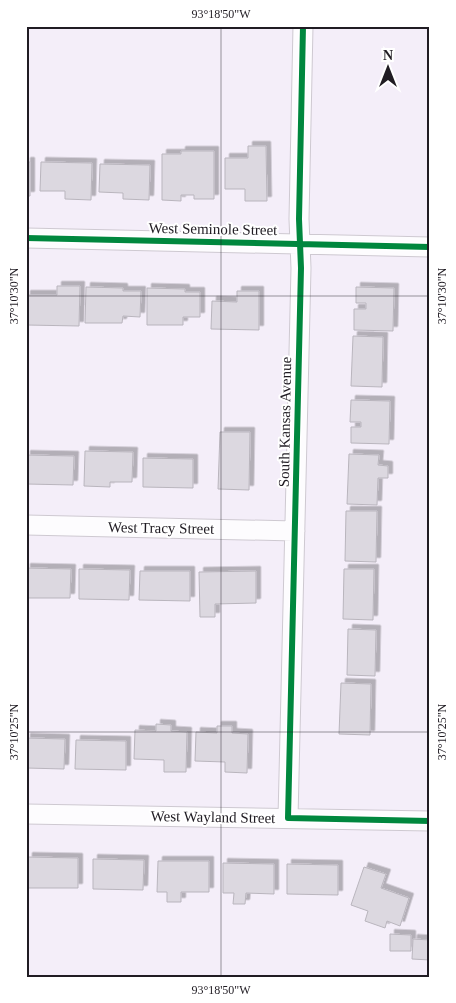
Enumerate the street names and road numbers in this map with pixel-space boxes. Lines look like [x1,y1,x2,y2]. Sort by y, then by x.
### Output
street label: West Seminole Street [148,220,278,238]
street label: South Kansas Avenue [276,356,294,487]
street label: West Tracy Street [108,519,215,537]
street label: West Wayland Street [150,808,276,826]

